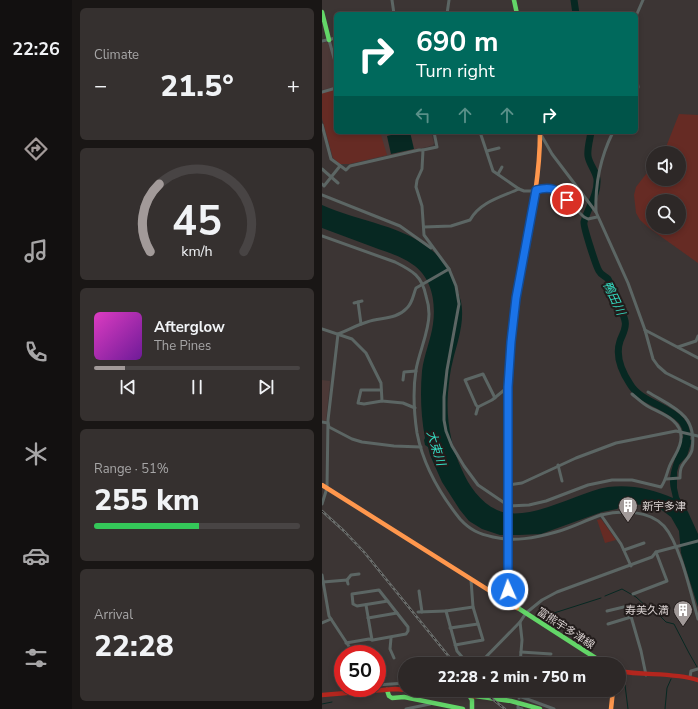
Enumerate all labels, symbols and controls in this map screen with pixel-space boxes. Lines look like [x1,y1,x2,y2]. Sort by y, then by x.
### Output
text: 690 m [416,23,499,61]
icon: right [350,28,402,80]
text: 22:26 [12,37,60,61]
text: Climate [94,46,139,64]
text: Turn right [416,59,495,83]
text: 21.5° [160,66,234,107]
text: − [94,71,107,101]
text: + [287,71,300,101]
icon: left [412,104,434,126]
icon: ahead [454,104,476,126]
icon: ahead [496,104,518,126]
icon: right [538,104,560,126]
icon: directions [22,135,50,163]
map controls [646,146,686,234]
button: sound [646,146,686,186]
pin [550,183,584,217]
icon: arrive [556,189,578,211]
text: 45 [172,193,222,250]
button: search [646,194,686,234]
icon: music [22,237,50,265]
text: km/h [181,242,213,261]
water label: 鴨田川 [599,278,630,320]
text: Afterglow [154,317,225,337]
text: The Pines [154,337,211,355]
icon: phone [22,338,50,366]
icon: previous [117,376,139,398]
icon: pause [186,376,208,398]
icon: next [255,376,277,398]
water label: 大束川 [423,428,450,469]
icon: climate [22,440,50,468]
text: Range · 51% [94,460,169,478]
text: 255 km [94,480,200,521]
building icon: 新宇多津 [617,495,639,523]
place label: 新宇多津 [642,499,686,514]
icon: car [22,542,50,570]
position arrow [487,569,529,611]
building icon: 寿美久満 [672,599,694,627]
place label: 寿美久満 [625,603,669,618]
street label: 富熊宇多津線 [534,604,597,653]
text: Arrival [94,606,133,624]
text: 22:28 [94,626,174,667]
icon: filters [22,644,50,672]
speed limit sign: 50 [334,645,386,697]
text: 22:28 · 2 min · 750 m [438,667,586,687]

